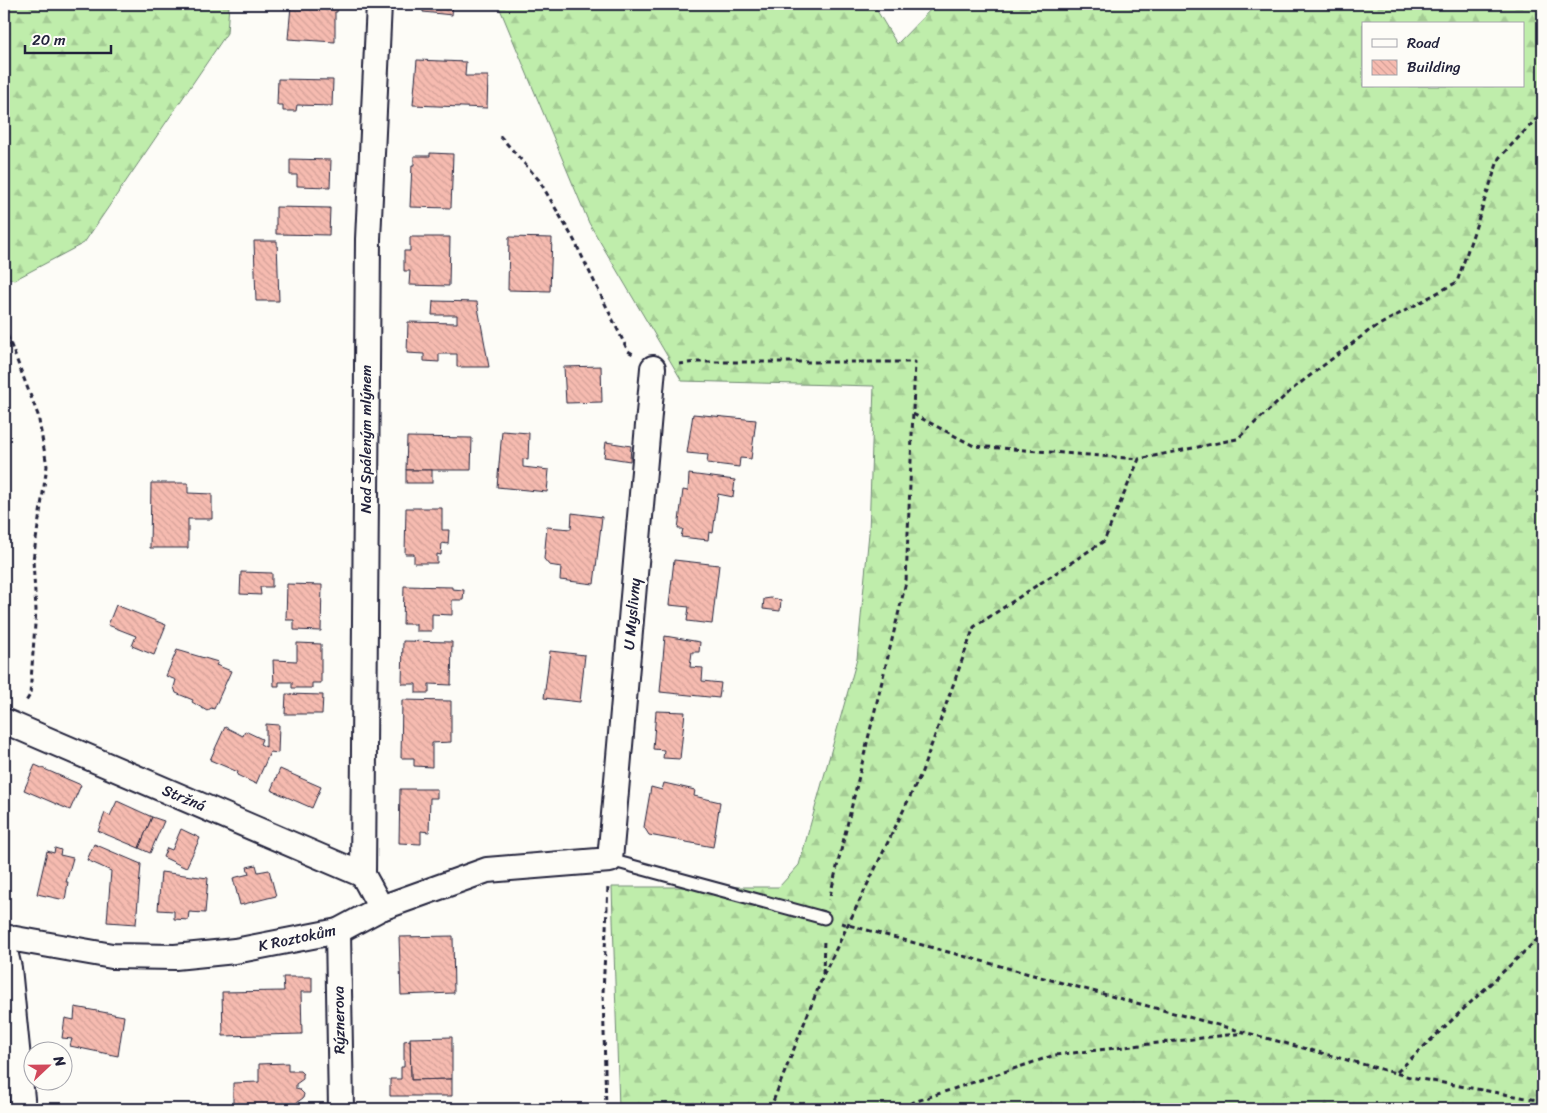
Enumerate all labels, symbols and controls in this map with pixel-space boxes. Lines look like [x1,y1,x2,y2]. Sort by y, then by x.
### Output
scale bar [25,22,111,54]
legend [1362,22,1524,88]
text: 20 m [32,27,66,53]
text: Road [1407,30,1440,56]
text: Building [1407,54,1461,80]
street label: Nad Spáleným mlýnem [353,365,379,513]
street label: U Myslivny [616,577,648,651]
street label: Stržná [158,777,210,819]
street label: K Roztokům [256,917,339,959]
street label: Rýznerova [325,985,353,1054]
north arrow [22,1040,72,1090]
text: N [46,1051,73,1071]

